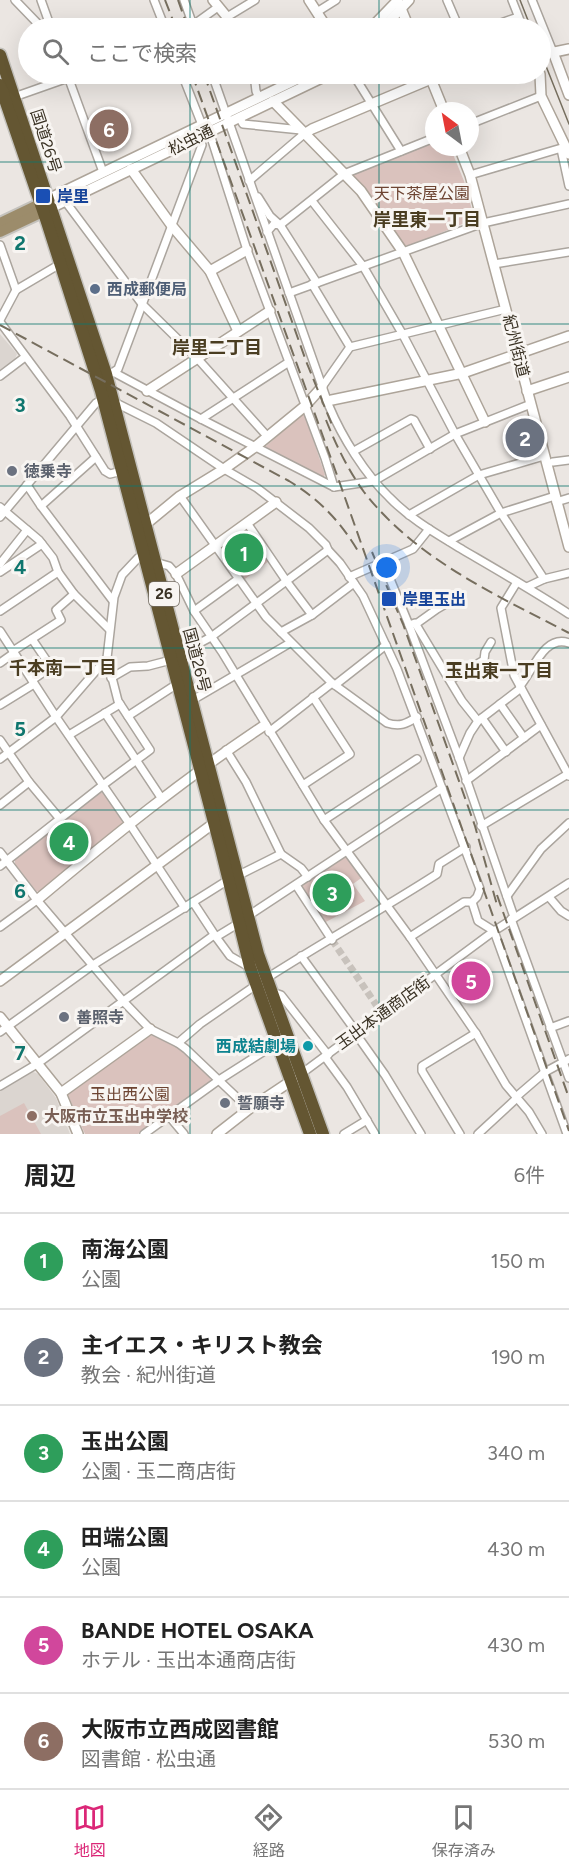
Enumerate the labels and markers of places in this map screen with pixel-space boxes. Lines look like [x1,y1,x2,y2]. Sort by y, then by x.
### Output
pin: 6 [90,106,128,152]
marker: 岸里 [34,187,52,205]
place label: 岸里 [57,187,89,206]
place label: 西成郵便局 [107,280,187,299]
marker: 西成郵便局 [88,282,102,296]
pin: 2 [506,416,544,460]
place label: 徳乗寺 [24,462,72,481]
marker: 徳乗寺 [5,464,19,478]
pin: 1 [224,530,264,576]
marker: 岸里玉出 [380,590,398,608]
place label: 岸里玉出 [402,590,466,609]
pin: 4 [50,820,88,864]
pin: 3 [312,870,352,916]
pin: 5 [452,958,490,1004]
place label: 善照寺 [76,1008,124,1027]
marker: 善照寺 [57,1010,71,1024]
place label: 西成結劇場 [216,1037,296,1056]
marker: 西成結劇場 [301,1039,315,1053]
place label: 誓願寺 [237,1094,285,1113]
marker: 誓願寺 [218,1096,232,1110]
place label: 大阪市立玉出中学校 [44,1107,188,1126]
marker: 大阪市立玉出中学校 [25,1109,39,1123]

